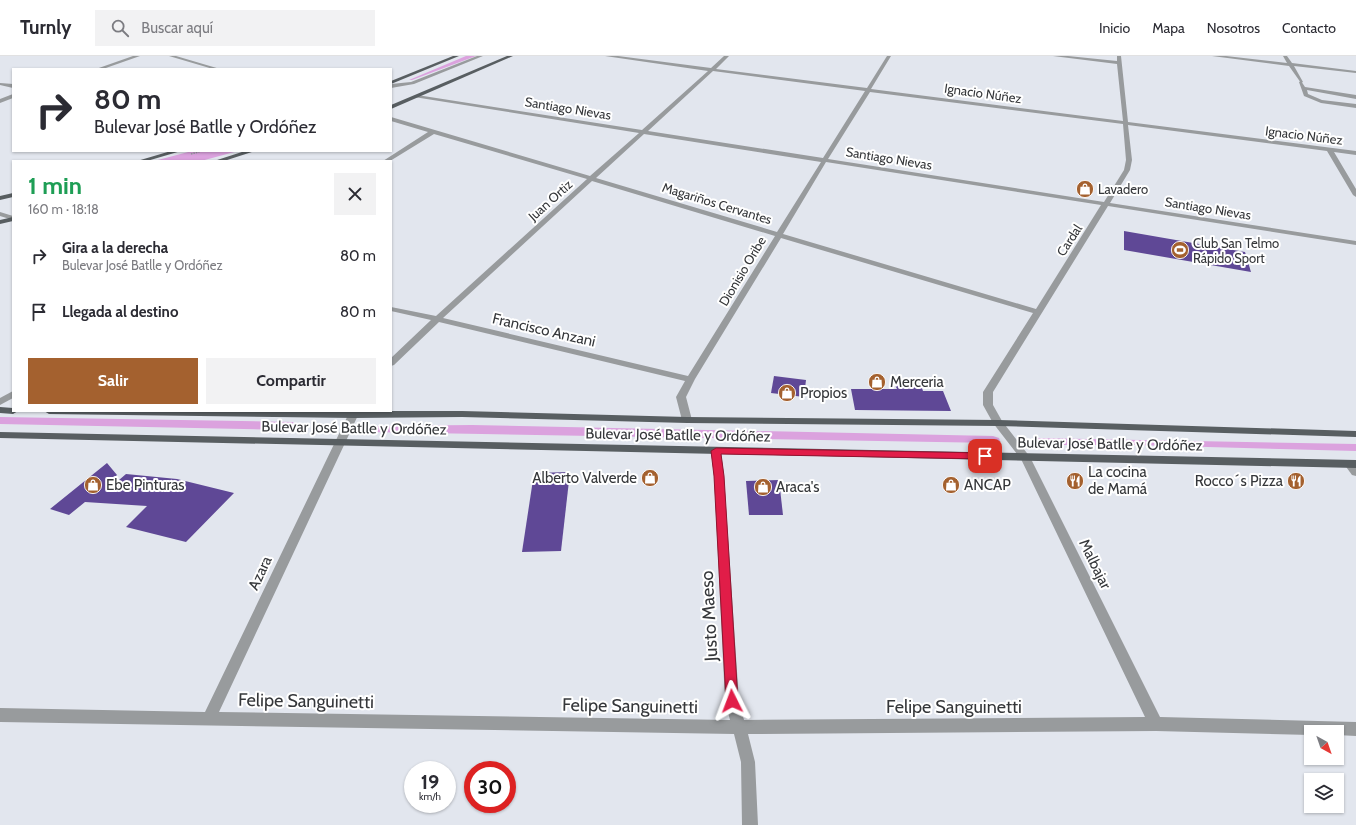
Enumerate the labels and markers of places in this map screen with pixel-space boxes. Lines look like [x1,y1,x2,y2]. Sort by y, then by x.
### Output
shop icon: Lavadero [1075,179,1095,199]
place label: Lavadero [1098,181,1148,197]
place label: Club San Telmo Rápido Sport [1193,235,1279,266]
sports icon: Club San Telmo Rápido Sport [1170,240,1190,260]
shop icon: Merceria [867,372,887,392]
place label: Merceria [890,373,945,391]
shop icon: Propios [777,383,797,403]
place label: Propios [800,384,847,402]
pin [968,439,1002,473]
place label: La cocina de Mamá [1088,463,1148,498]
shop icon: Alberto Valverde [640,468,660,488]
place label: Alberto Valverde [532,469,637,487]
restaurant icon: La cocina de Mamá [1065,471,1085,491]
restaurant icon: Rocco´s Pizza [1286,471,1306,491]
place label: Rocco´s Pizza [1195,472,1284,490]
shop icon: Ebe Pinturas [83,475,103,495]
shop icon: ANCAP [941,475,961,495]
place label: Ebe Pinturas [106,476,185,494]
place label: ANCAP [964,476,1011,494]
shop icon: Araca's [753,477,773,497]
place label: Araca's [776,478,819,496]

